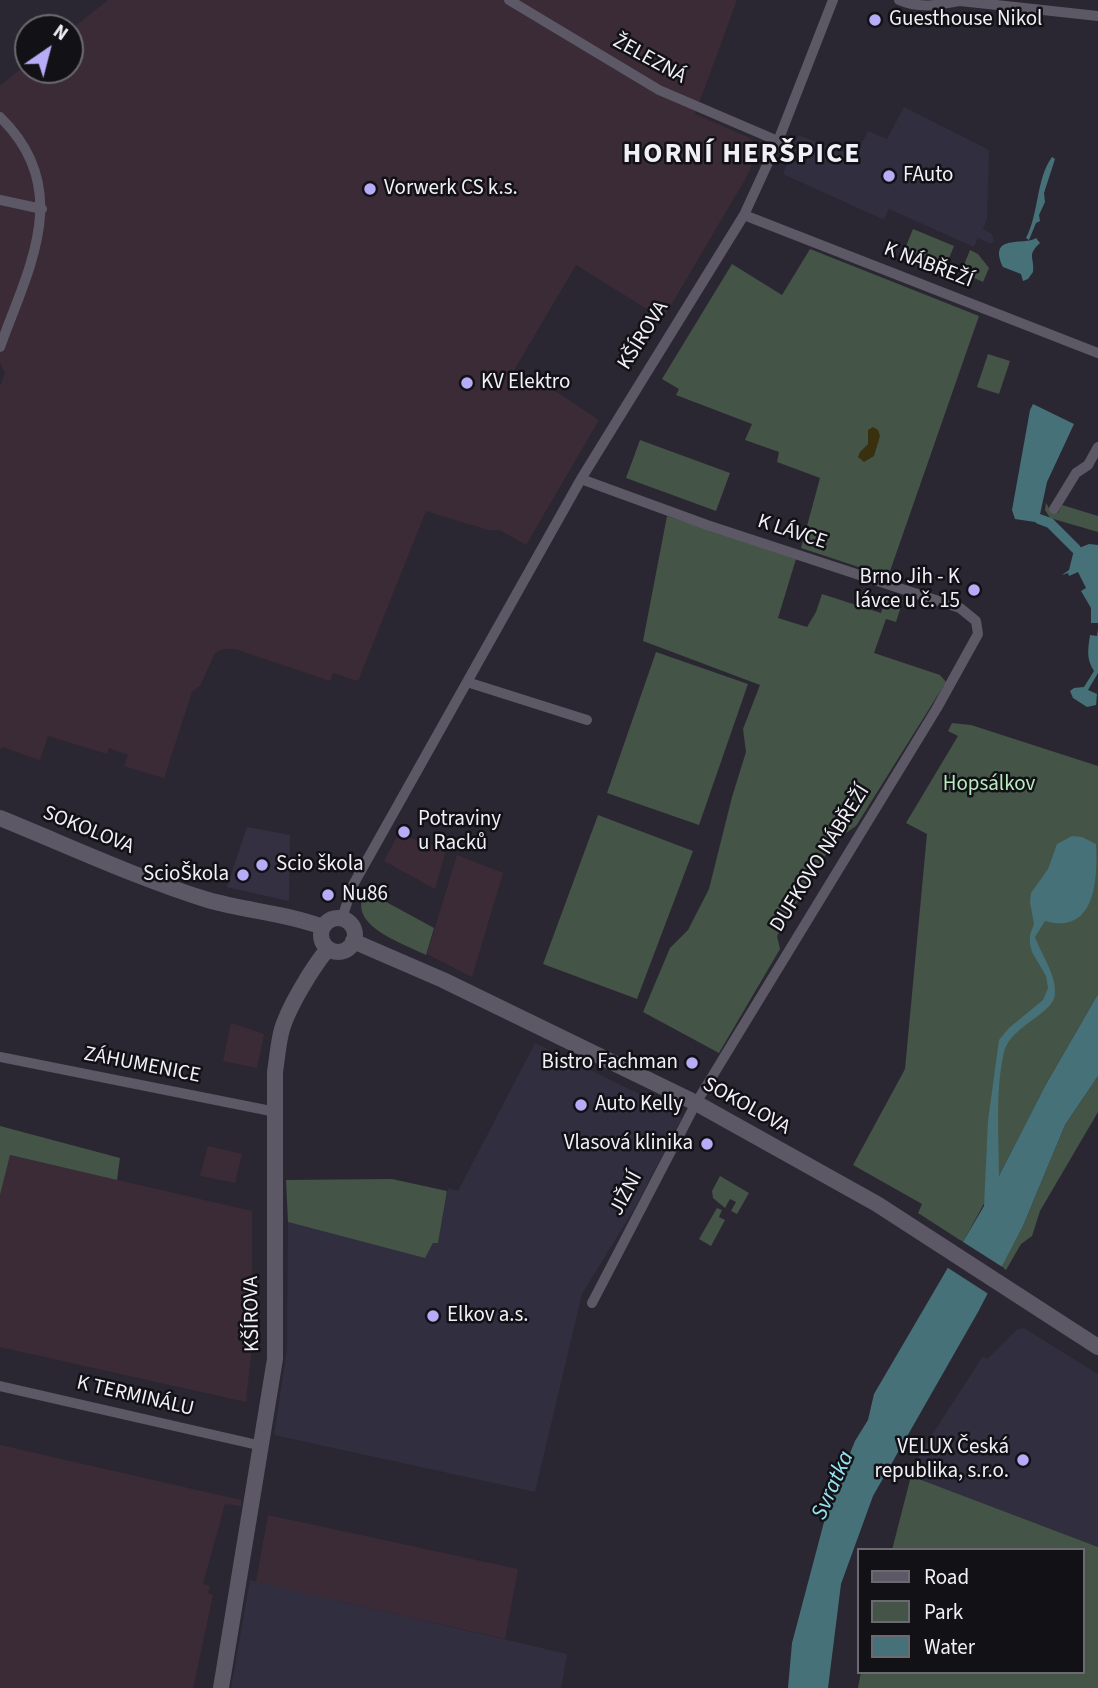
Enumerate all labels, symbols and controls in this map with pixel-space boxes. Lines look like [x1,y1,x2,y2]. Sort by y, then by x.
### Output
place label: Guesthouse Nikol [889,7,1042,33]
marker: Guesthouse Nikol [867,12,883,28]
north arrow [14,14,84,84]
text: N [47,18,73,48]
street label: ŽELEZNÁ [608,30,690,90]
district label: HORNÍ HERŠPICE [624,139,860,173]
place label: FAuto [903,163,953,189]
marker: FAuto [881,168,897,184]
place label: Vorwerk CS k.s. [384,176,518,202]
marker: Vorwerk CS k.s. [362,181,378,197]
street label: K NÁBŘEŽÍ [880,237,976,295]
street label: KŠÍROVA [613,297,675,375]
place label: KV Elektro [481,370,570,396]
marker: KV Elektro [459,375,475,391]
street label: K LÁVCE [754,510,830,556]
place label: Brno Jih - K lávce u č. 15 [855,565,960,615]
marker: Brno Jih - K lávce u č. 15 [966,582,982,598]
park label: Hopsálkov [943,772,1035,798]
street label: DUFKOVO NÁBŘEŽÍ [766,781,876,937]
street label: SOKOLOVA [39,801,137,861]
place label: Potraviny u Racků [418,807,501,857]
marker: Potraviny u Racků [396,824,412,840]
place label: Scio škola [276,852,364,878]
marker: Scio škola [254,857,270,873]
place label: ScioŠkola [143,862,229,888]
marker: ScioŠkola [235,867,251,883]
place label: Nu86 [342,882,388,908]
marker: Nu86 [320,887,336,903]
street label: ZÁHUMENICE [82,1042,202,1090]
place label: Bistro Fachman [542,1050,678,1076]
marker: Bistro Fachman [684,1055,700,1071]
street label: SOKOLOVA [698,1073,794,1141]
place label: Auto Kelly [595,1092,683,1118]
marker: Auto Kelly [573,1097,589,1113]
place label: Vlasová klinika [564,1131,693,1157]
marker: Vlasová klinika [699,1136,715,1152]
street label: JIŽNÍ [605,1168,649,1220]
street label: KŠÍROVA [240,1276,266,1352]
place label: Elkov a.s. [447,1303,529,1329]
marker: Elkov a.s. [425,1308,441,1324]
street label: K TERMINÁLU [74,1371,196,1423]
place label: VELUX Česká republika, s.r.o. [875,1435,1009,1485]
water label: Svratka [807,1447,861,1525]
marker: VELUX Česká republika, s.r.o. [1015,1452,1031,1468]
legend [856,1548,1084,1674]
text: Road [924,1562,969,1592]
text: Park [924,1597,963,1627]
text: Water [924,1632,975,1662]

